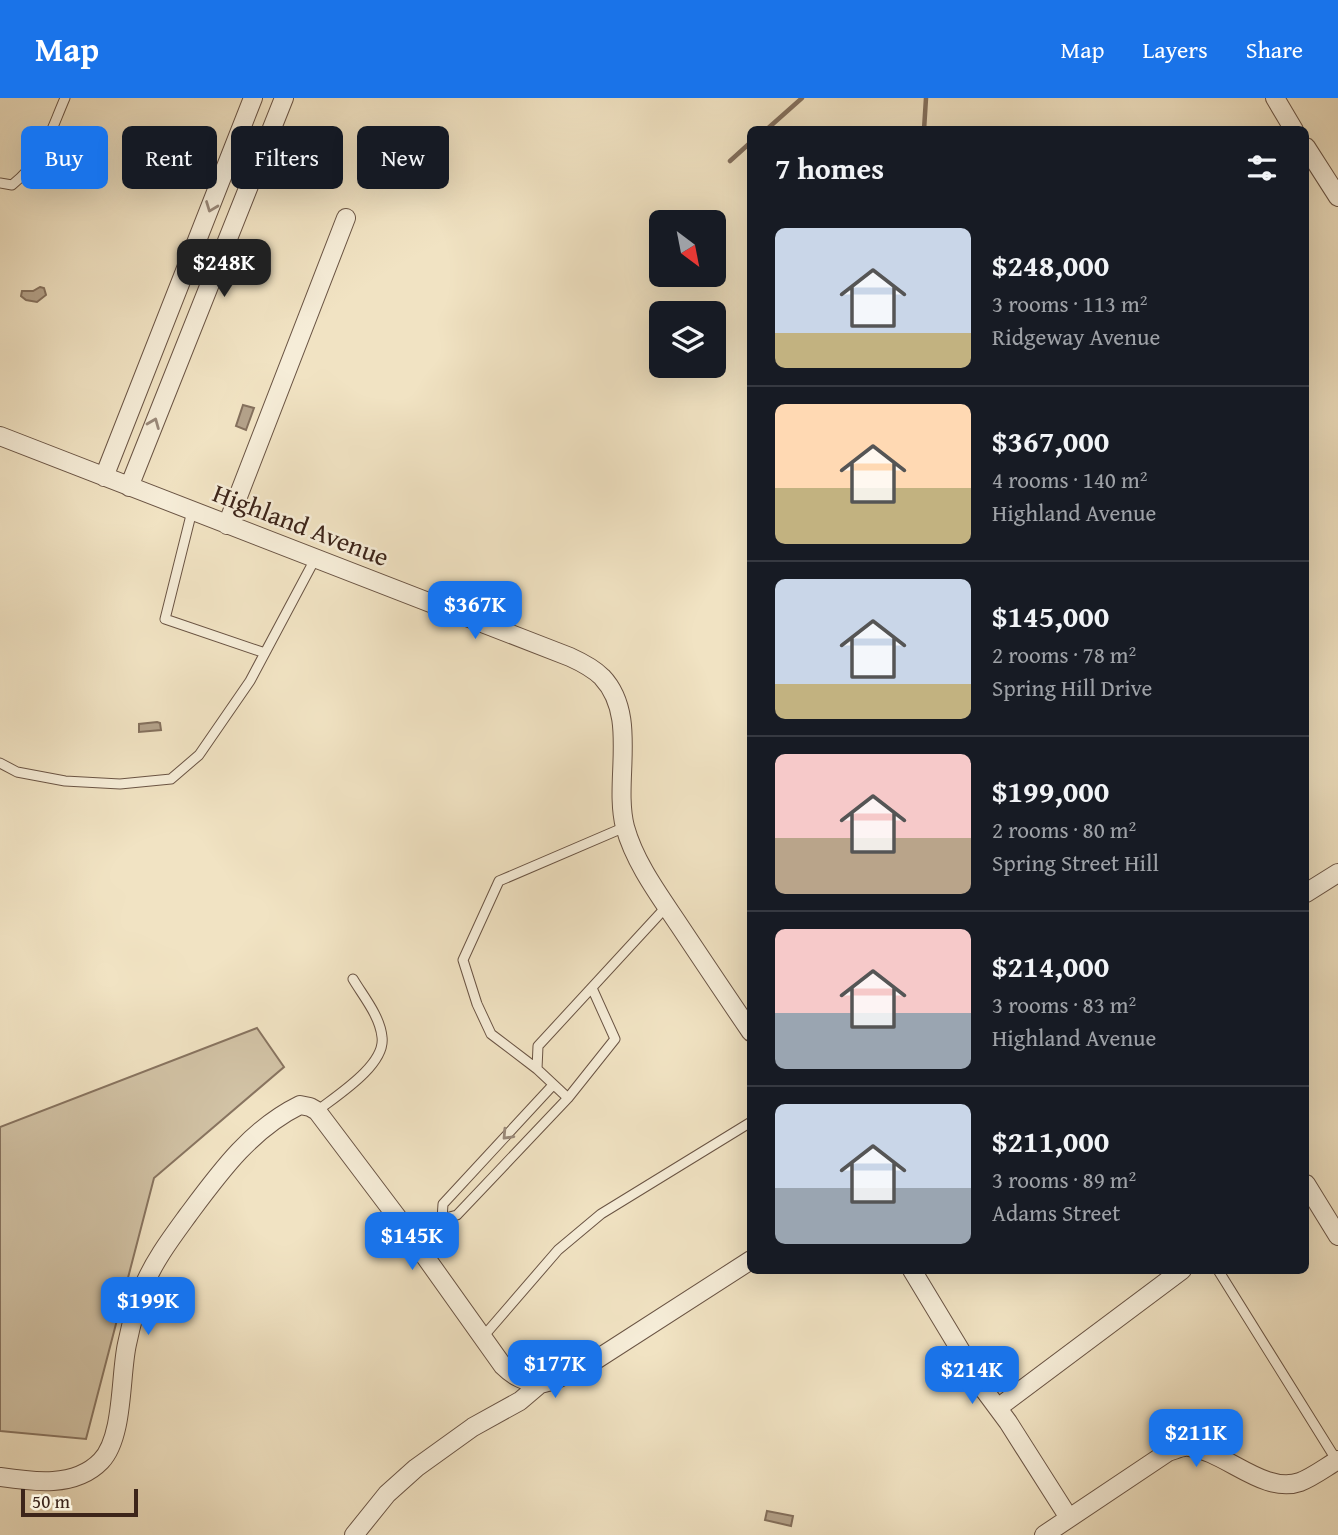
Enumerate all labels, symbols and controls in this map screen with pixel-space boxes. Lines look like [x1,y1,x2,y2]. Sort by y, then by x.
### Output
text: Map [35,25,99,73]
text: Map [1061,32,1104,67]
text: Layers [1142,32,1208,67]
text: Share [1246,32,1303,67]
chip: Buy [21,126,108,189]
chip: Rent [122,126,217,189]
chip: Filters [231,126,343,189]
chip: New [357,126,449,189]
text: 7 homes [775,146,884,190]
icon: filters [1243,149,1281,187]
one-way arrow [205,200,219,212]
north arrow [649,210,726,287]
map controls [649,210,726,378]
pin: $248K [175,240,273,299]
text: $248,000 [992,243,1109,287]
text: $248K [193,245,255,278]
icon: home [831,256,915,340]
text: 3 rooms · 113 m² [992,287,1147,320]
button: layers [649,301,726,378]
text: Ridgeway Avenue [992,320,1160,353]
one-way arrow [146,418,160,431]
text: $367,000 [992,419,1109,463]
icon: home [831,432,915,516]
text: 4 rooms · 140 m² [992,463,1147,496]
street label: Highland Avenue [207,473,395,576]
text: Highland Avenue [992,496,1156,529]
pin: $367K [426,582,524,641]
text: $367K [444,587,506,620]
text: $145,000 [992,594,1109,638]
icon: home [831,607,915,691]
text: 2 rooms · 78 m² [992,638,1136,671]
text: Spring Hill Drive [992,671,1152,704]
text: $199,000 [992,769,1109,813]
icon: home [831,782,915,866]
text: 2 rooms · 80 m² [992,813,1136,846]
text: Spring Street Hill [992,846,1159,879]
text: $214,000 [992,944,1109,988]
icon: home [831,957,915,1041]
text: 3 rooms · 83 m² [992,988,1136,1021]
text: Highland Avenue [992,1021,1156,1054]
text: $211,000 [992,1119,1109,1163]
one-way arrow [503,1127,515,1140]
icon: home [831,1132,915,1216]
text: 3 rooms · 89 m² [992,1163,1136,1196]
text: Adams Street [992,1196,1120,1229]
pin: $145K [363,1212,461,1272]
text: $145K [381,1218,443,1251]
pin: $199K [99,1278,197,1337]
text: $199K [117,1283,179,1316]
pin: $177K [506,1340,604,1400]
text: $177K [524,1346,586,1379]
pin: $214K [923,1346,1021,1406]
text: $214K [941,1352,1003,1385]
pin: $211K [1147,1410,1245,1469]
text: $211K [1165,1415,1227,1448]
scale bar [21,1486,138,1518]
text: 50 m [32,1487,70,1515]

